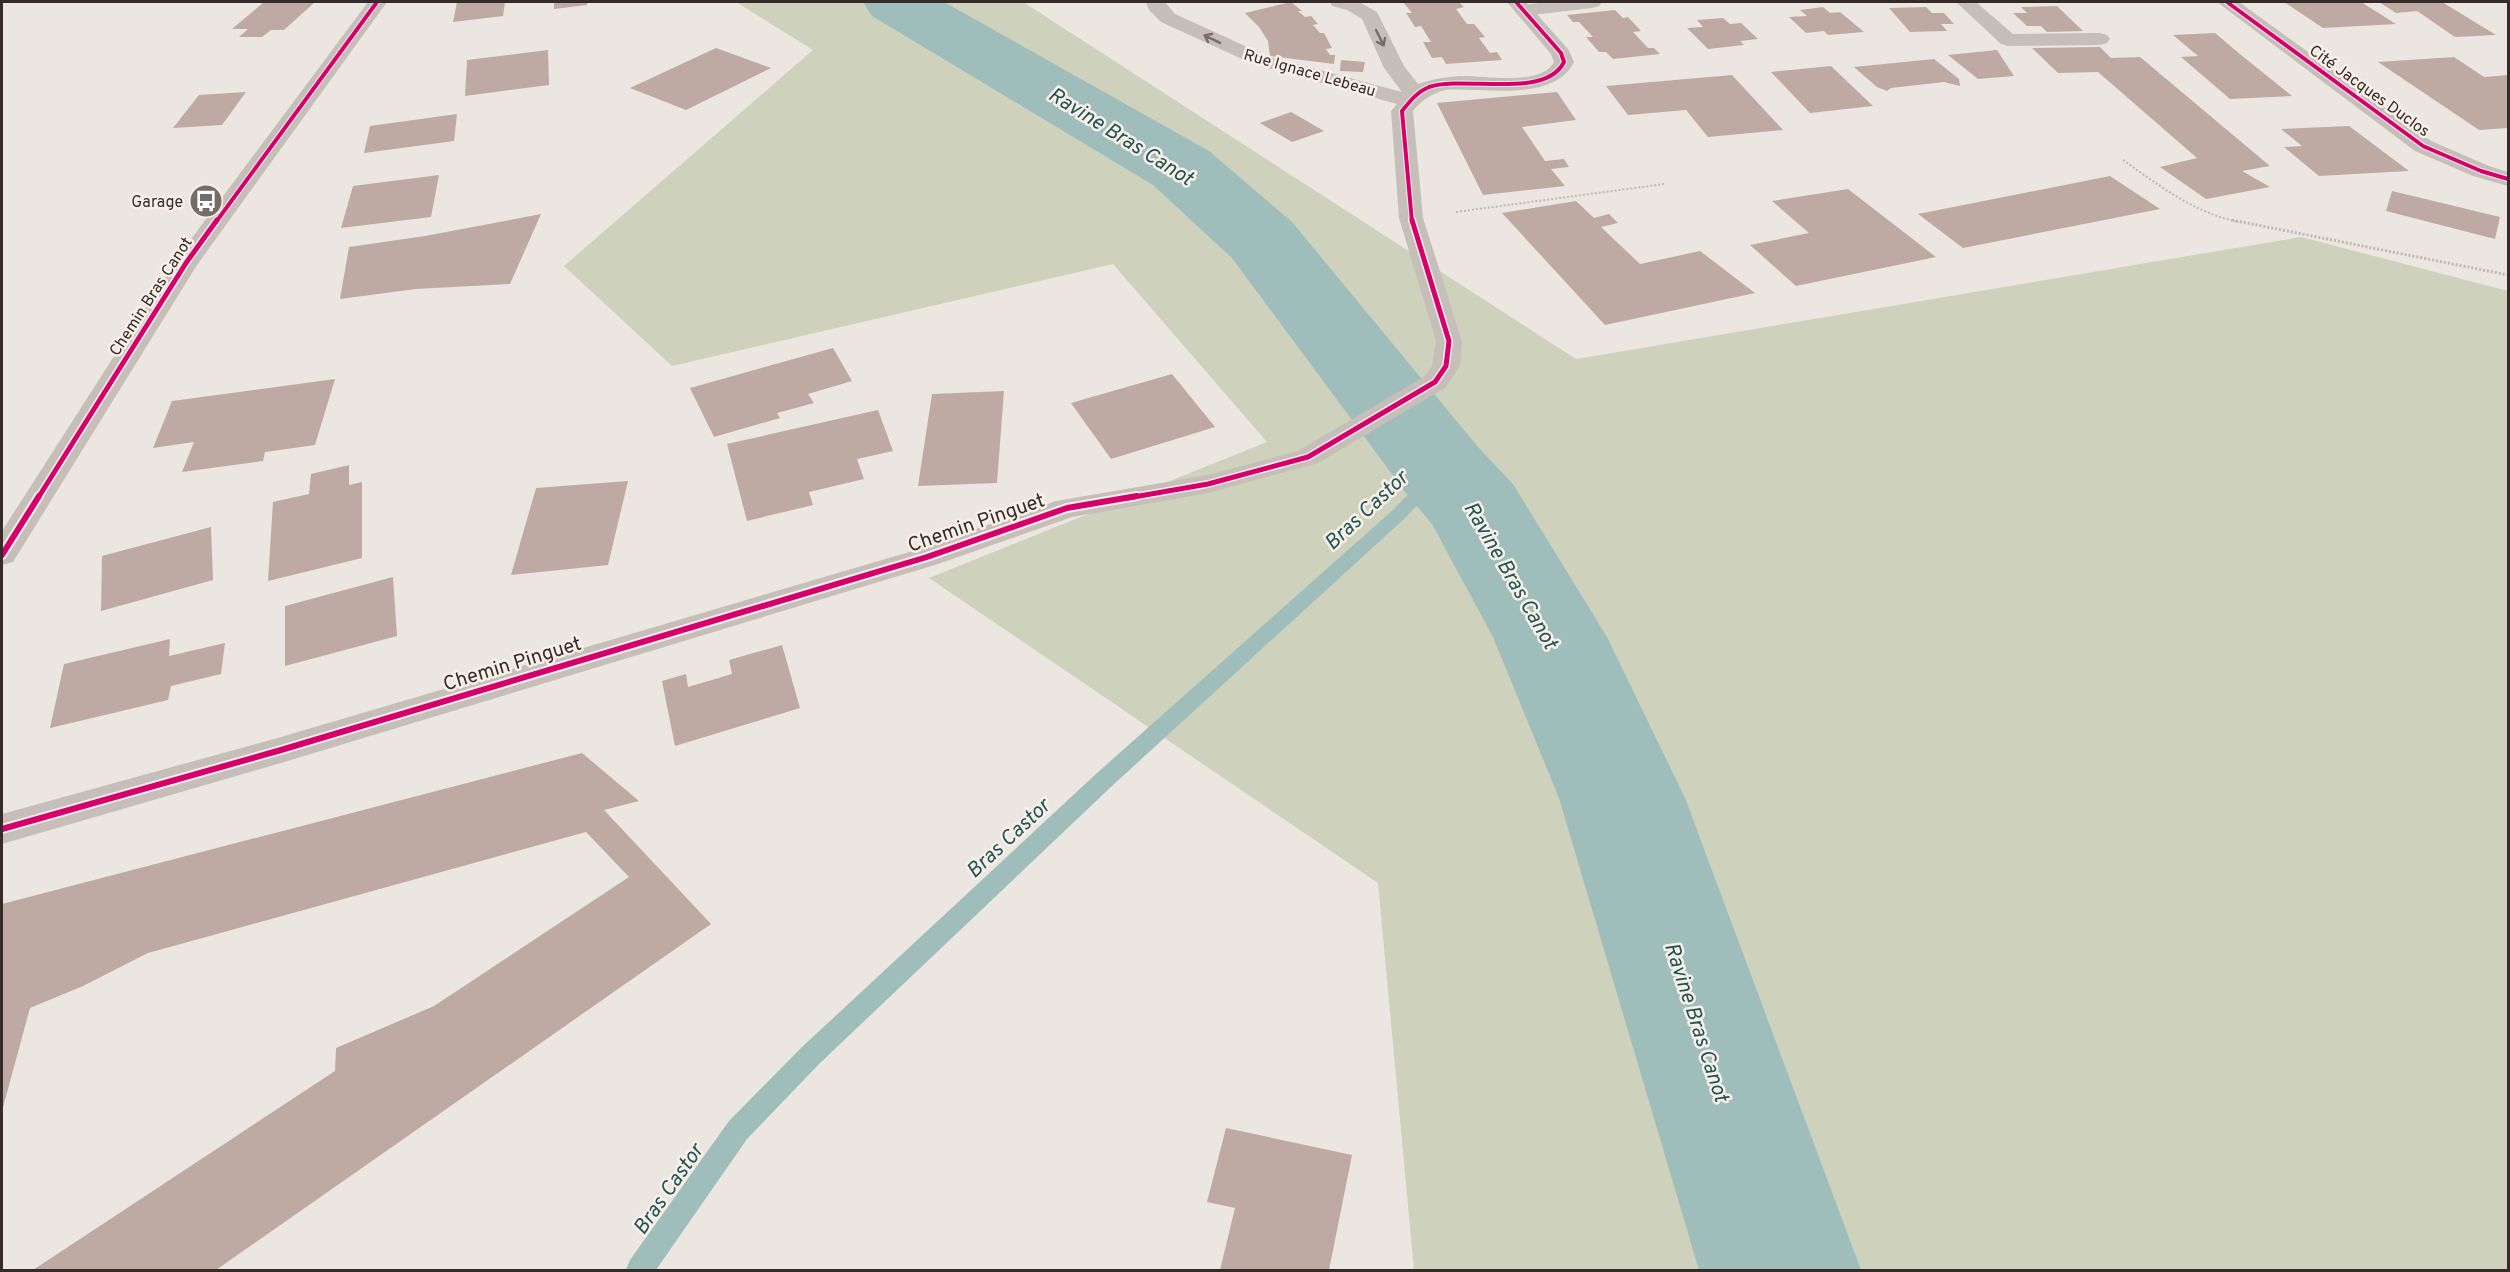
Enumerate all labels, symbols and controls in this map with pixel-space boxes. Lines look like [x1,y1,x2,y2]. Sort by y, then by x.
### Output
one-way arrow [1375,29,1387,47]
one-way arrow [1204,33,1222,44]
street label: Cité Jacques Duclos [2305,41,2433,142]
street label: Rue Ignace Lebeau [1241,46,1378,102]
water label: Ravine Bras Canot [1043,82,1199,193]
bus stop icon: Garage [188,183,224,219]
place label: Garage [131,193,183,213]
street label: Chemin Bras Canot [106,234,198,360]
water label: Bras Castor [1319,464,1416,557]
street label: Chemin Pinguet [905,488,1049,559]
water label: Ravine Bras Canot [1457,497,1564,656]
street label: Chemin Pinguet [440,632,585,698]
water label: Bras Castor [961,792,1058,885]
water label: Ravine Bras Canot [1657,939,1735,1107]
water label: Bras Castor [628,1137,712,1241]

